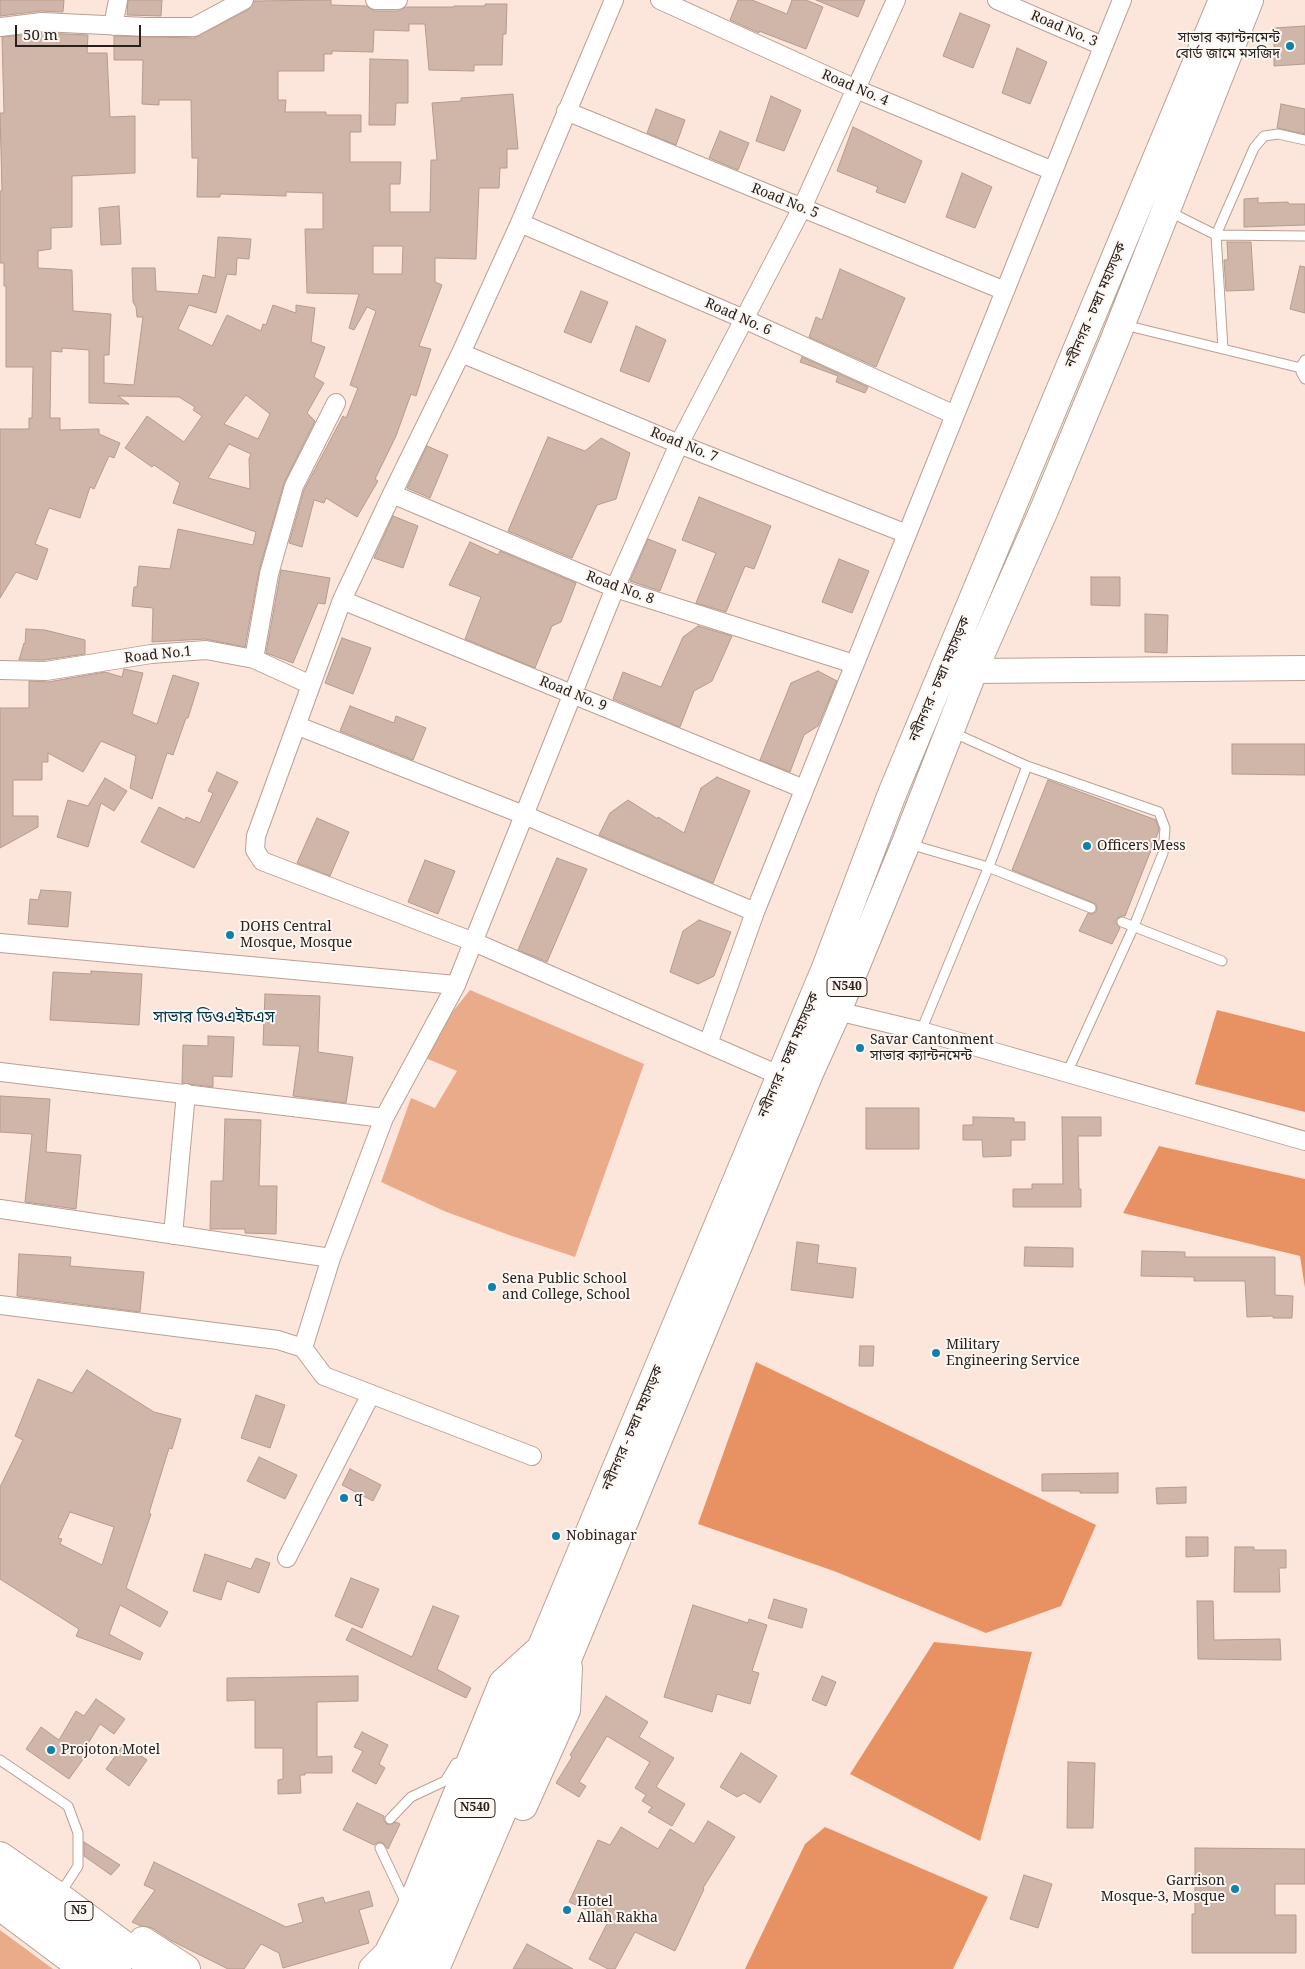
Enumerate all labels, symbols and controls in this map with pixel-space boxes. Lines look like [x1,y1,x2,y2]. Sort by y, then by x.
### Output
street label: Road No. 3 [1028,7,1100,51]
scale bar [18,15,144,47]
text: 50 m [23,24,58,44]
place label: সাভার ক্যান্টনমেন্ট বোর্ড জামে মসজিদ [1175,30,1280,62]
marker: সাভার ক্যান্টনমেন্ট বোর্ড জামে মসজিদ [1284,40,1296,52]
street label: Road No. 4 [819,66,891,110]
street label: Road No. 5 [749,180,821,222]
street label: নবীনগর - চন্দ্রা মহাসড়ক [1062,240,1130,370]
street label: Road No. 6 [702,295,774,339]
street label: Road No. 7 [648,424,720,466]
street label: Road No. 8 [584,568,656,608]
street label: নবীনগর - চন্দ্রা মহাসড়ক [906,614,974,744]
street label: Road No.1 [124,643,192,667]
street label: Road No. 9 [537,673,609,715]
place label: Officers Mess [1097,838,1186,854]
marker: Officers Mess [1081,840,1093,852]
place label: DOHS Central Mosque, Mosque [240,919,352,952]
marker: DOHS Central Mosque, Mosque [224,929,236,941]
road number: N540 [827,978,867,996]
street label: নবীনগর - চন্দ্রা মহাসড়ক [755,990,823,1120]
district label: সাভার ডিওএইচএস [153,1007,275,1027]
place label: Savar Cantonment সাভার ক্যান্টনমেন্ট [870,1032,994,1064]
marker: Savar Cantonment সাভার ক্যান্টনমেন্ট [854,1042,866,1054]
place label: Sena Public School and College, School [502,1271,630,1304]
marker: Sena Public School and College, School [486,1281,498,1293]
place label: Military Engineering Service [946,1337,1080,1370]
marker: Military Engineering Service [930,1347,942,1359]
street label: নবীনগর - চন্দ্রা মহাসড়ক [599,1363,667,1493]
place label: q [354,1490,363,1506]
marker: q [338,1492,350,1504]
place label: Nobinagar [566,1528,637,1544]
marker: Nobinagar [550,1530,562,1542]
place label: Projoton Motel [61,1742,160,1758]
marker: Projoton Motel [45,1744,57,1756]
road number: N540 [455,1799,495,1818]
place label: Garrison Mosque-3, Mosque [1101,1873,1225,1905]
marker: Garrison Mosque-3, Mosque [1229,1883,1241,1895]
place label: Hotel Allah Rakha [577,1894,658,1926]
road number: N5 [65,1902,93,1920]
marker: Hotel Allah Rakha [561,1904,573,1916]

